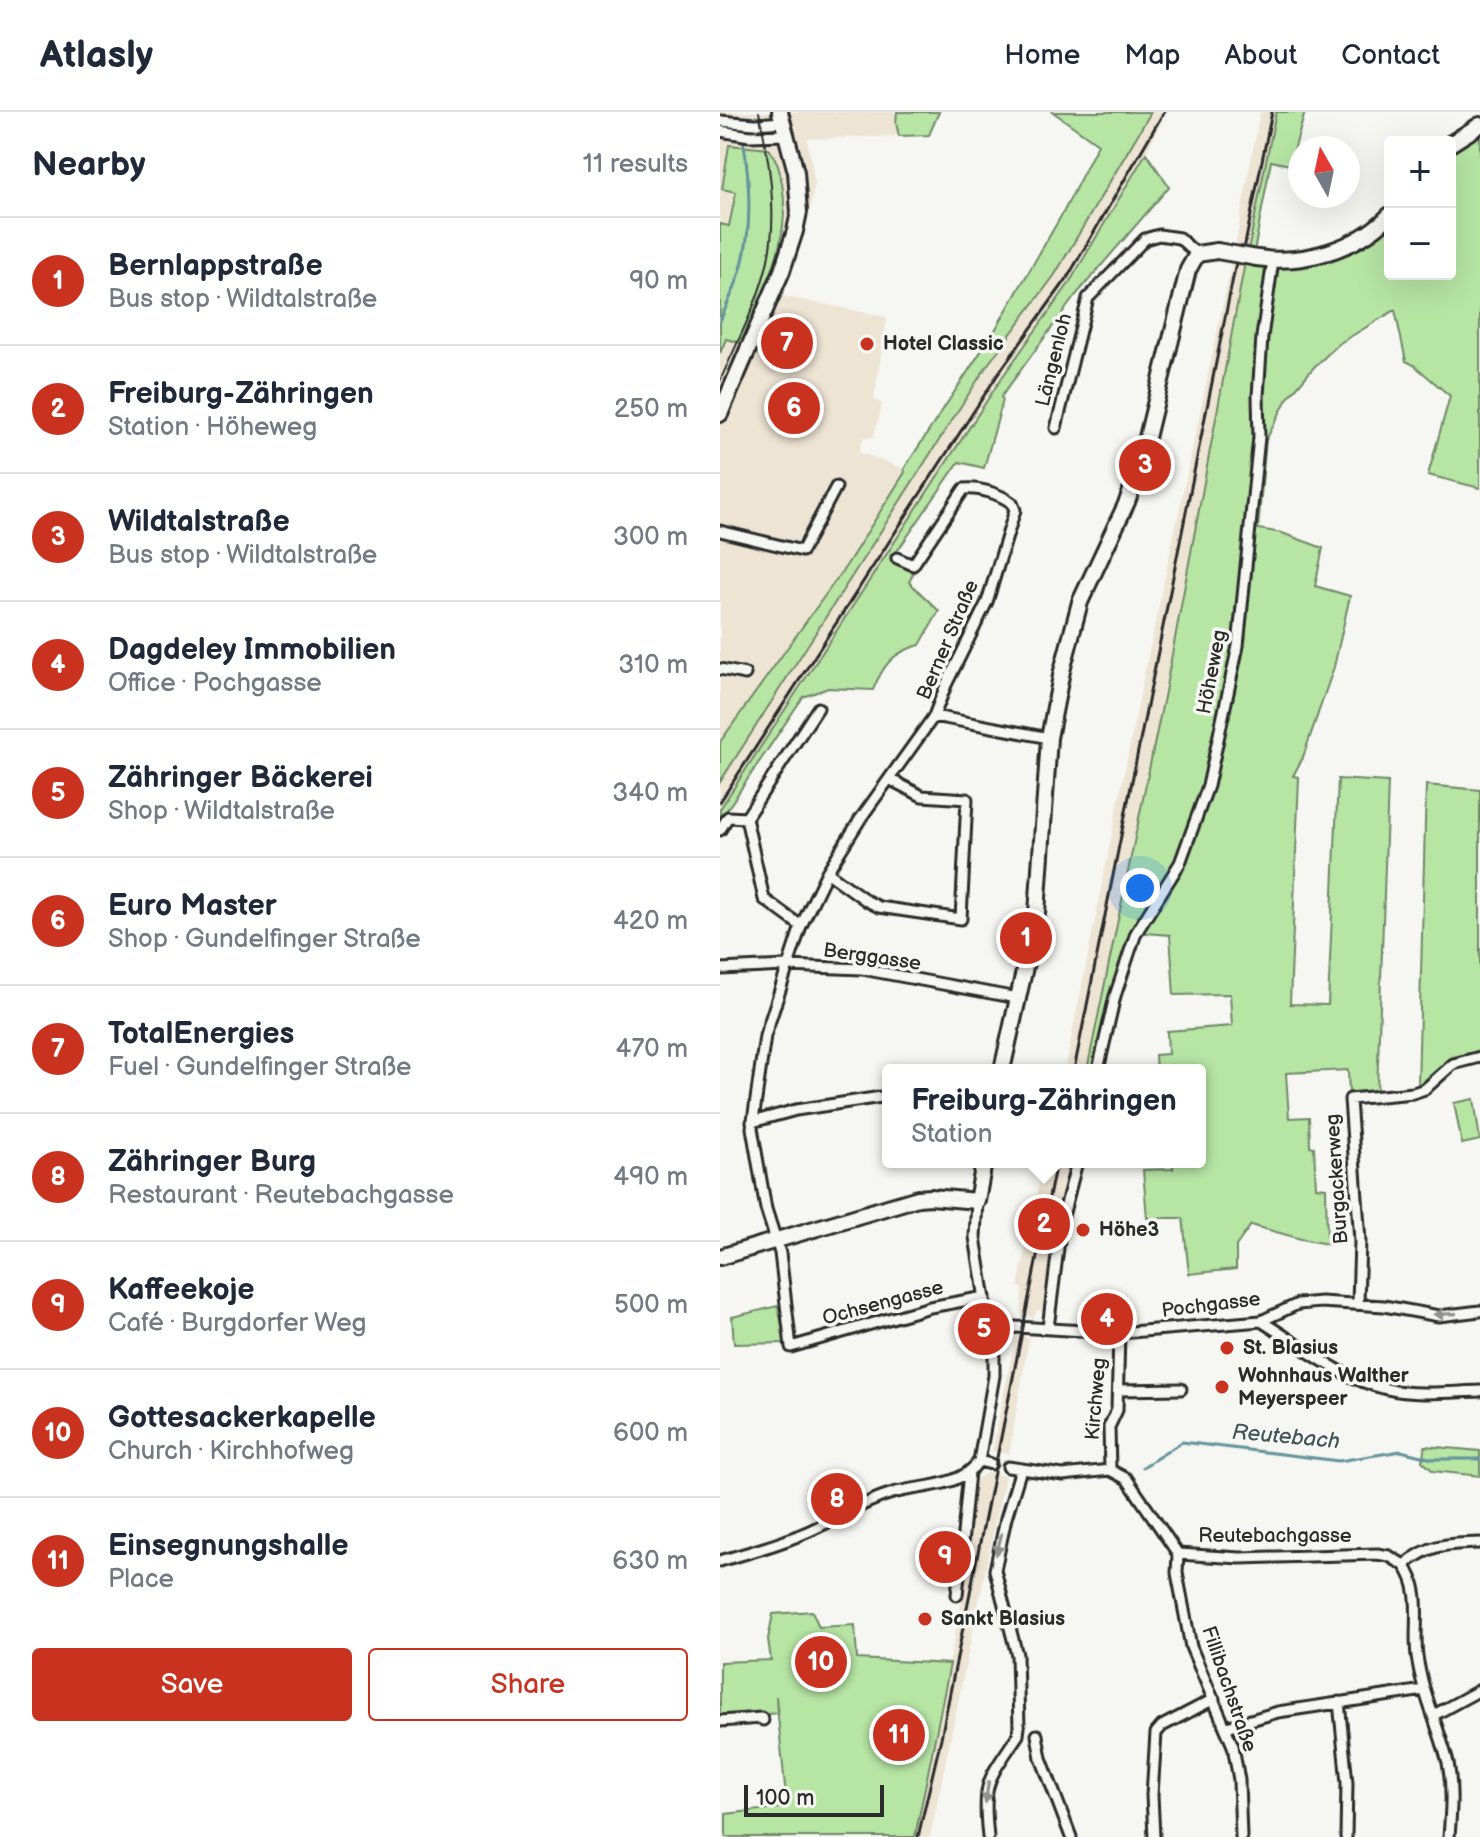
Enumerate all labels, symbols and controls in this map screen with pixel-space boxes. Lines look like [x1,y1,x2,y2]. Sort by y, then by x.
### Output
text: Atlasly [40,33,153,78]
text: Home [1004,39,1080,72]
text: Map [1124,39,1181,72]
text: About [1225,39,1297,72]
text: Contact [1341,39,1440,72]
north arrow [1288,136,1360,208]
map controls [1384,136,1456,280]
button: + [1384,136,1456,208]
text: Nearby [32,144,146,185]
text: 11 results [583,149,688,180]
button: − [1384,208,1456,280]
text: Bernlappstraße [108,248,323,284]
text: 1 [53,266,63,297]
text: 90 m [629,266,688,297]
text: Bus stop · Wildtalstraße [108,284,377,315]
street label: Längenloh [1031,311,1077,409]
pin: 7 [761,313,813,373]
place label: Hotel Classic [883,332,1004,356]
marker: Hotel Classic [858,335,876,353]
text: Freiburg-Zähringen [108,376,374,412]
pin: 6 [768,378,820,438]
text: 2 [50,394,66,425]
text: 250 m [614,394,688,425]
text: Station · Höheweg [108,412,317,443]
pin: 3 [1119,435,1171,495]
text: Wildtalstraße [108,504,290,540]
text: 3 [50,522,66,553]
text: 300 m [613,522,688,553]
text: Bus stop · Wildtalstraße [108,540,377,571]
street label: Berner Straße [912,576,984,703]
street label: Höheweg [1192,628,1232,716]
text: Dagdeley Immobilien [108,632,396,668]
text: 4 [50,650,66,681]
text: 310 m [618,650,688,681]
text: Office · Pochgasse [108,668,322,699]
text: Zähringer Bäckerei [108,760,373,796]
text: 5 [50,778,66,809]
text: 340 m [612,778,688,809]
text: Shop · Wildtalstraße [108,796,335,827]
your location [1120,868,1160,908]
text: Euro Master [108,888,277,924]
text: 6 [50,906,66,937]
text: 420 m [613,906,688,937]
pin: 1 [1000,908,1052,968]
text: Shop · Gundelfinger Straße [108,924,421,955]
street label: Berggasse [822,938,923,976]
text: TotalEnergies [108,1016,294,1052]
text: 7 [51,1034,65,1065]
text: 470 m [616,1034,688,1065]
text: Fuel · Gundelfinger Straße [108,1052,412,1083]
popup [882,1064,1206,1168]
text: Freiburg-Zähringen [911,1083,1177,1119]
street label: Burgackerweg [1320,1113,1354,1245]
text: Station [911,1119,992,1150]
text: Zähringer Burg [108,1144,316,1180]
text: 8 [50,1162,66,1193]
text: 490 m [613,1162,688,1193]
text: Restaurant · Reutebachgasse [108,1180,454,1211]
pin: 2 [1018,1194,1070,1254]
place label: Höhe3 [1099,1218,1160,1242]
marker: Höhe3 [1074,1221,1092,1239]
text: Kaffeekoje [108,1272,255,1308]
street label: Ochsengasse [820,1275,946,1331]
street label: Pochgasse [1160,1287,1262,1323]
pin: 4 [1081,1289,1133,1349]
text: 9 [50,1290,66,1321]
text: 500 m [614,1290,688,1321]
pin: 5 [958,1299,1010,1359]
text: Café · Burgdorfer Weg [108,1308,367,1339]
one-way arrow [1432,1308,1457,1320]
place label: St. Blasius [1243,1336,1338,1360]
marker: St. Blasius [1218,1339,1236,1357]
street label: Kirchweg [1080,1357,1112,1441]
place label: Wohnhaus Walther Meyerspeer [1238,1364,1410,1411]
marker: Wohnhaus Walther Meyerspeer [1213,1378,1231,1396]
text: Gottesackerkapelle [108,1400,376,1436]
text: 10 [44,1418,72,1449]
text: 600 m [613,1418,688,1449]
water label: Reutebach [1231,1419,1341,1455]
text: Church · Kirchhofweg [108,1436,354,1467]
pin: 8 [811,1469,863,1529]
street label: Reutebachgasse [1198,1524,1352,1548]
pin: 9 [919,1527,971,1587]
text: Einsegnungshalle [108,1528,348,1564]
one-way arrow [993,1532,1005,1557]
text: 11 [47,1546,69,1577]
text: 630 m [612,1546,688,1577]
text: Place [108,1564,174,1595]
place label: Sankt Blasius [941,1607,1065,1631]
marker: Sankt Blasius [916,1610,934,1628]
street label: Fillibachstraße [1196,1623,1262,1755]
pin: 10 [795,1632,847,1692]
button: Save [32,1648,352,1721]
button: Share [368,1648,688,1721]
pin: 11 [873,1705,925,1765]
one-way arrow [980,1779,993,1804]
scale bar [744,1781,884,1817]
text: 100 m [756,1785,815,1812]

